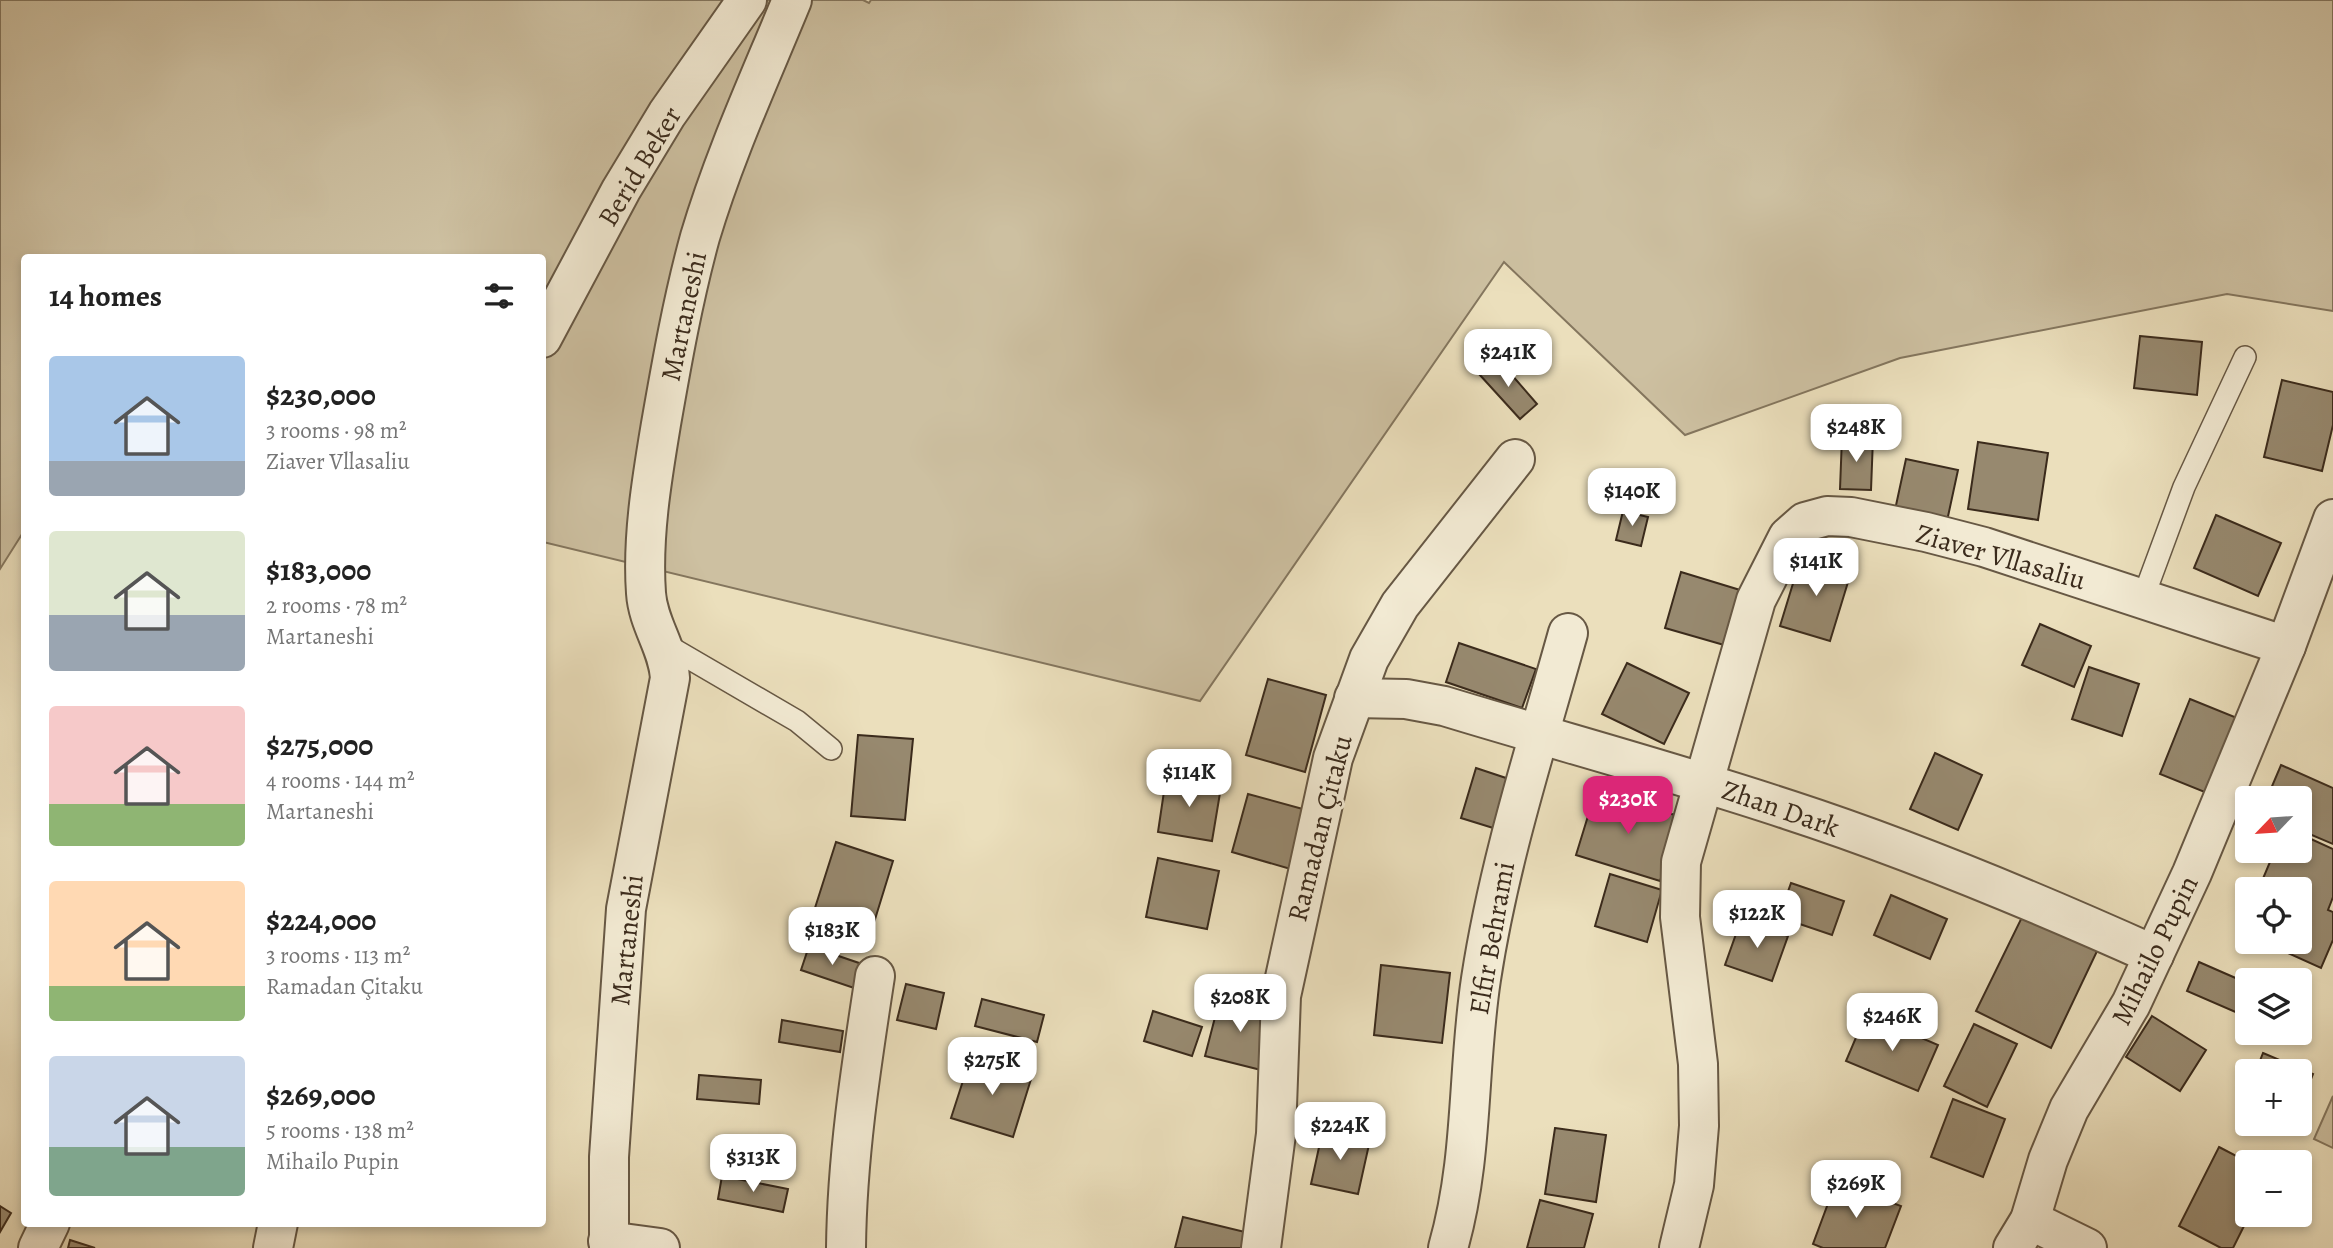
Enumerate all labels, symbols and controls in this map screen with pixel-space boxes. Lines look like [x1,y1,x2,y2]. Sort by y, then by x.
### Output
street label: Berid Beker [589,99,691,234]
street label: Martaneshi [652,248,716,384]
text: 14 homes [49,276,162,316]
icon: filters [480,277,518,315]
pin: $241K [1459,330,1557,389]
text: $241K [1480,336,1536,367]
text: $230,000 [266,375,376,415]
icon: home [105,384,189,468]
pin: $248K [1807,405,1905,464]
text: $248K [1827,411,1885,442]
text: 3 rooms · 98 m² [266,415,407,446]
text: Ziaver Vllasaliu [266,446,410,477]
pin: $140K [1583,468,1681,528]
text: $140K [1604,475,1660,506]
street label: Ziaver Vllasaliu [1911,515,2091,600]
pin: $141K [1767,538,1865,598]
text: $141K [1789,545,1843,576]
text: $183,000 [266,550,371,590]
icon: home [105,559,189,643]
text: 2 rooms · 78 m² [266,590,407,621]
text: Martaneshi [266,621,374,652]
text: $275,000 [266,725,373,765]
street label: Ramadan Çitaku [1278,730,1362,926]
icon: home [105,734,189,818]
pin: $114K [1140,750,1238,809]
text: $114K [1162,756,1216,787]
text: 4 rooms · 144 m² [266,765,414,796]
street label: Zhan Dark [1717,771,1845,847]
pin: $230K [1579,776,1677,836]
text: $230K [1599,783,1657,814]
north arrow [2235,786,2312,863]
map controls [2235,786,2312,1227]
text: Martaneshi [266,796,374,827]
street label: Elfir Behrami [1460,859,1524,1018]
street label: Mihailo Pupin [2102,869,2208,1032]
street label: Martaneshi [601,873,653,1007]
button: locate [2235,877,2312,954]
pin: $122K [1708,890,1806,950]
text: $122K [1729,897,1785,928]
text: $224,000 [266,900,376,940]
pin: $183K [783,908,881,967]
icon: home [105,909,189,993]
text: $183K [805,914,860,945]
text: 3 rooms · 113 m² [266,940,410,971]
button: layers [2235,968,2312,1045]
text: Ramadan Çitaku [266,971,423,1002]
pin: $208K [1191,974,1289,1034]
text: $208K [1210,981,1270,1012]
pin: $246K [1843,993,1941,1053]
text: $246K [1863,1000,1921,1031]
pin: $275K [943,1038,1041,1097]
text: $275K [964,1044,1020,1075]
button: + [2235,1059,2312,1136]
text: $269,000 [266,1075,376,1115]
icon: home [105,1084,189,1168]
pin: $224K [1291,1102,1389,1162]
text: $224K [1311,1109,1369,1140]
text: 5 rooms · 138 m² [266,1115,414,1146]
pin: $313K [704,1134,802,1194]
text: $313K [726,1141,780,1172]
text: Mihailo Pupin [266,1146,399,1177]
button: − [2235,1150,2312,1227]
pin: $269K [1807,1160,1905,1220]
text: $269K [1827,1167,1885,1198]

